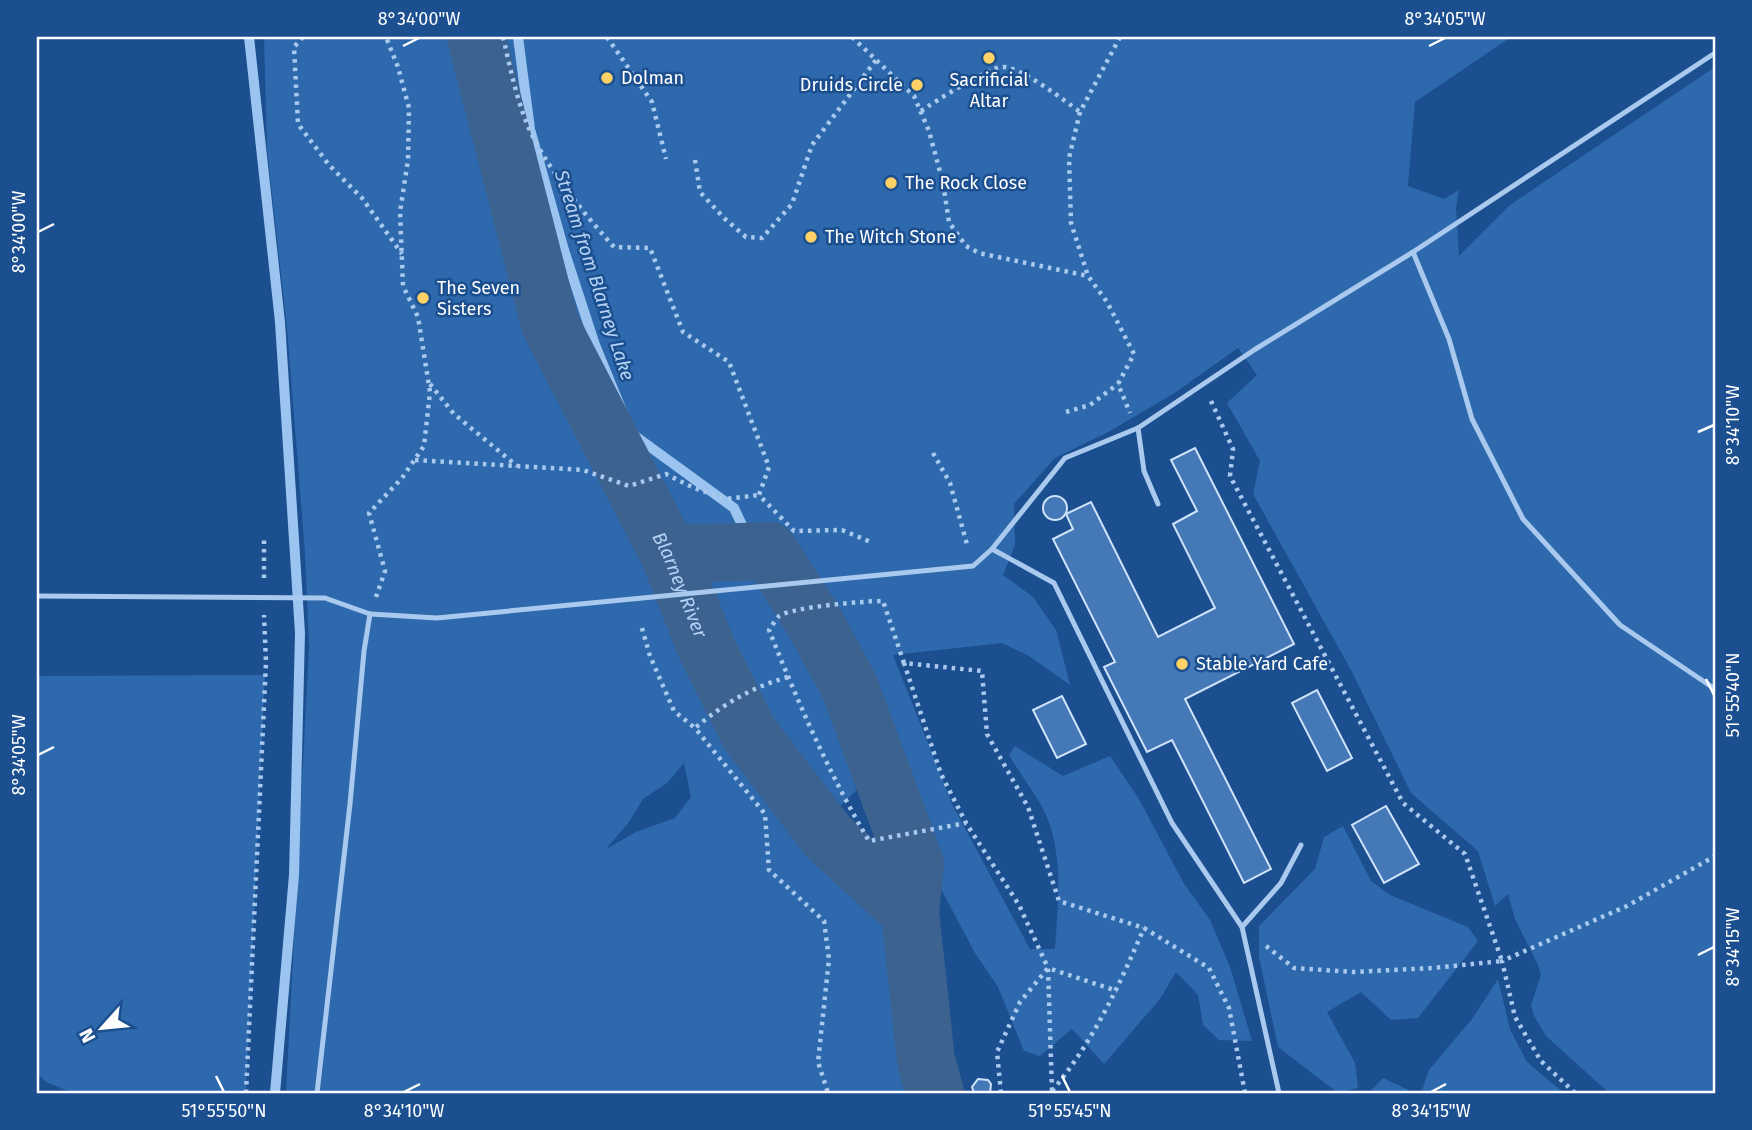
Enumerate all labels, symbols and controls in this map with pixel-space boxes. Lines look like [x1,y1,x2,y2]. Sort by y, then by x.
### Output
text: 8°34'00"W [378,8,460,30]
text: 8°34'05"W [1404,8,1486,30]
marker: Sacrificial Altar [981,50,997,66]
place label: Dolman [621,67,684,89]
place label: Sacrificial Altar [949,69,1029,112]
marker: Dolman [599,70,615,86]
place label: Druids Circle [800,74,903,96]
marker: Druids Circle [909,77,925,93]
water label: Stream from Blarney Lake [549,166,639,383]
place label: The Rock Close [905,172,1027,194]
marker: The Rock Close [883,175,899,191]
text: 8°34'00"W [8,191,30,273]
place label: The Witch Stone [825,226,956,248]
marker: The Witch Stone [803,229,819,245]
place label: The Seven Sisters [437,277,520,320]
marker: The Seven Sisters [415,290,431,306]
text: 8°34'10"W [1722,385,1744,465]
water label: Blarney River [647,528,712,642]
place label: Stable Yard Cafe [1196,653,1328,675]
text: 51°55'40"N [1722,653,1744,737]
marker: Stable Yard Cafe [1174,656,1190,672]
text: 8°34'05"W [8,714,30,796]
text: 8°34'15"W [1722,907,1744,987]
north arrow [66,993,136,1064]
text: N [74,1025,100,1046]
text: 51°55'50"N [181,1100,267,1122]
text: 8°34'10"W [364,1100,444,1122]
text: 51°55'45"N [1028,1100,1112,1122]
text: 8°34'15"W [1391,1100,1471,1122]

